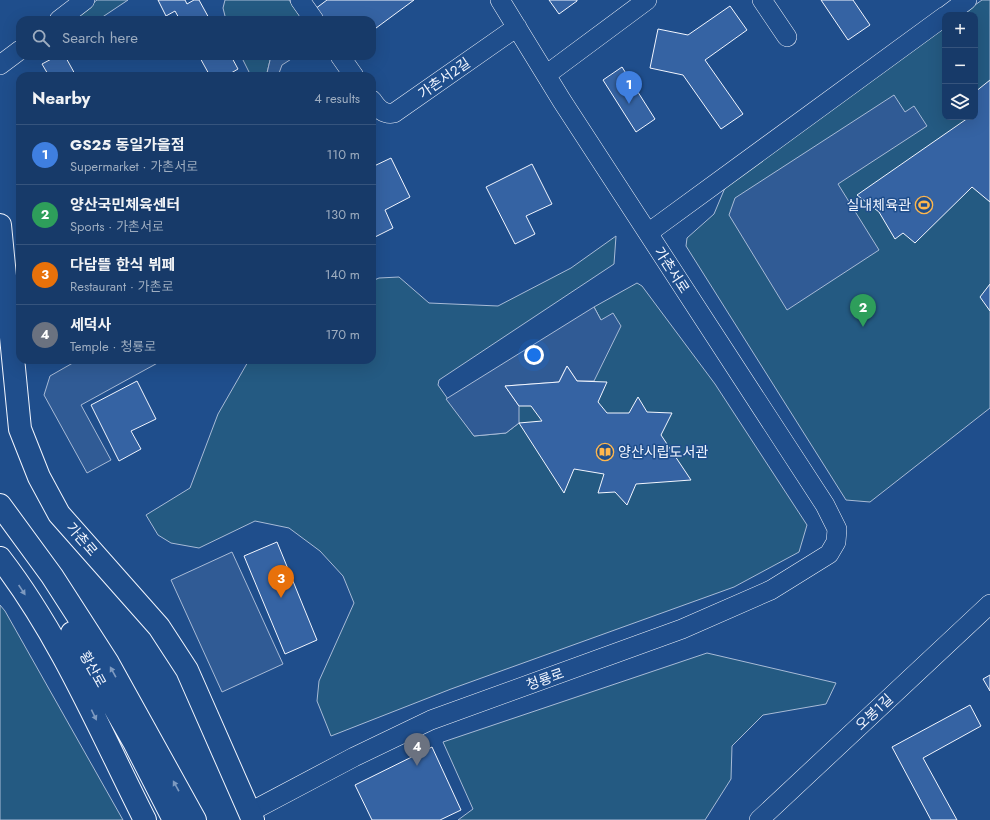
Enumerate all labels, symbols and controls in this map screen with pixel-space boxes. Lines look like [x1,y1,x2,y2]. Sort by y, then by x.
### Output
map controls [942,12,978,120]
button: + [942,12,978,48]
search box [16,16,376,60]
icon: search [30,27,52,49]
text: Search here [62,27,138,49]
button: − [942,48,978,84]
street label: 가촌서2길 [414,53,474,103]
pin: 1 [616,71,642,104]
button: layers [942,84,978,120]
text: Nearby [32,86,90,110]
text: 4 results [314,89,360,108]
text: GS25 동일가을점 [70,134,185,156]
text: 1 [42,145,48,164]
text: 110 m [326,145,360,164]
text: Supermarket · 가촌서로 [70,157,198,176]
text: 양산국민체육센터 [70,194,180,216]
place label: 실내체육관 [847,195,911,215]
sports icon: 실내체육관 [914,195,934,215]
text: 2 [41,205,49,224]
text: 130 m [325,205,360,224]
text: Sports · 가촌서로 [70,217,164,236]
street label: 가촌서로 [650,243,694,297]
text: 다담뜰 한식 뷔페 [70,254,176,276]
text: 3 [41,265,49,284]
text: 140 m [325,265,360,284]
text: Restaurant · 가촌로 [70,277,174,296]
pin: 2 [850,294,876,327]
text: 세덕사 [70,314,111,336]
text: 4 [40,325,50,344]
text: 170 m [325,325,360,344]
text: Temple · 청룡로 [70,337,156,356]
your location [524,345,544,365]
library icon: 양산시립도서관 [595,442,615,462]
place label: 양산시립도서관 [618,442,708,462]
street label: 가촌로 [62,518,102,560]
pin: 3 [268,565,294,598]
one-way arrow [18,585,26,595]
street label: 황산로 [75,647,111,691]
street label: 청룡로 [523,663,567,695]
one-way arrow [110,666,117,678]
street label: 오봉1길 [851,689,897,735]
one-way arrow [91,709,97,721]
pin: 4 [404,733,430,766]
one-way arrow [173,780,180,792]

